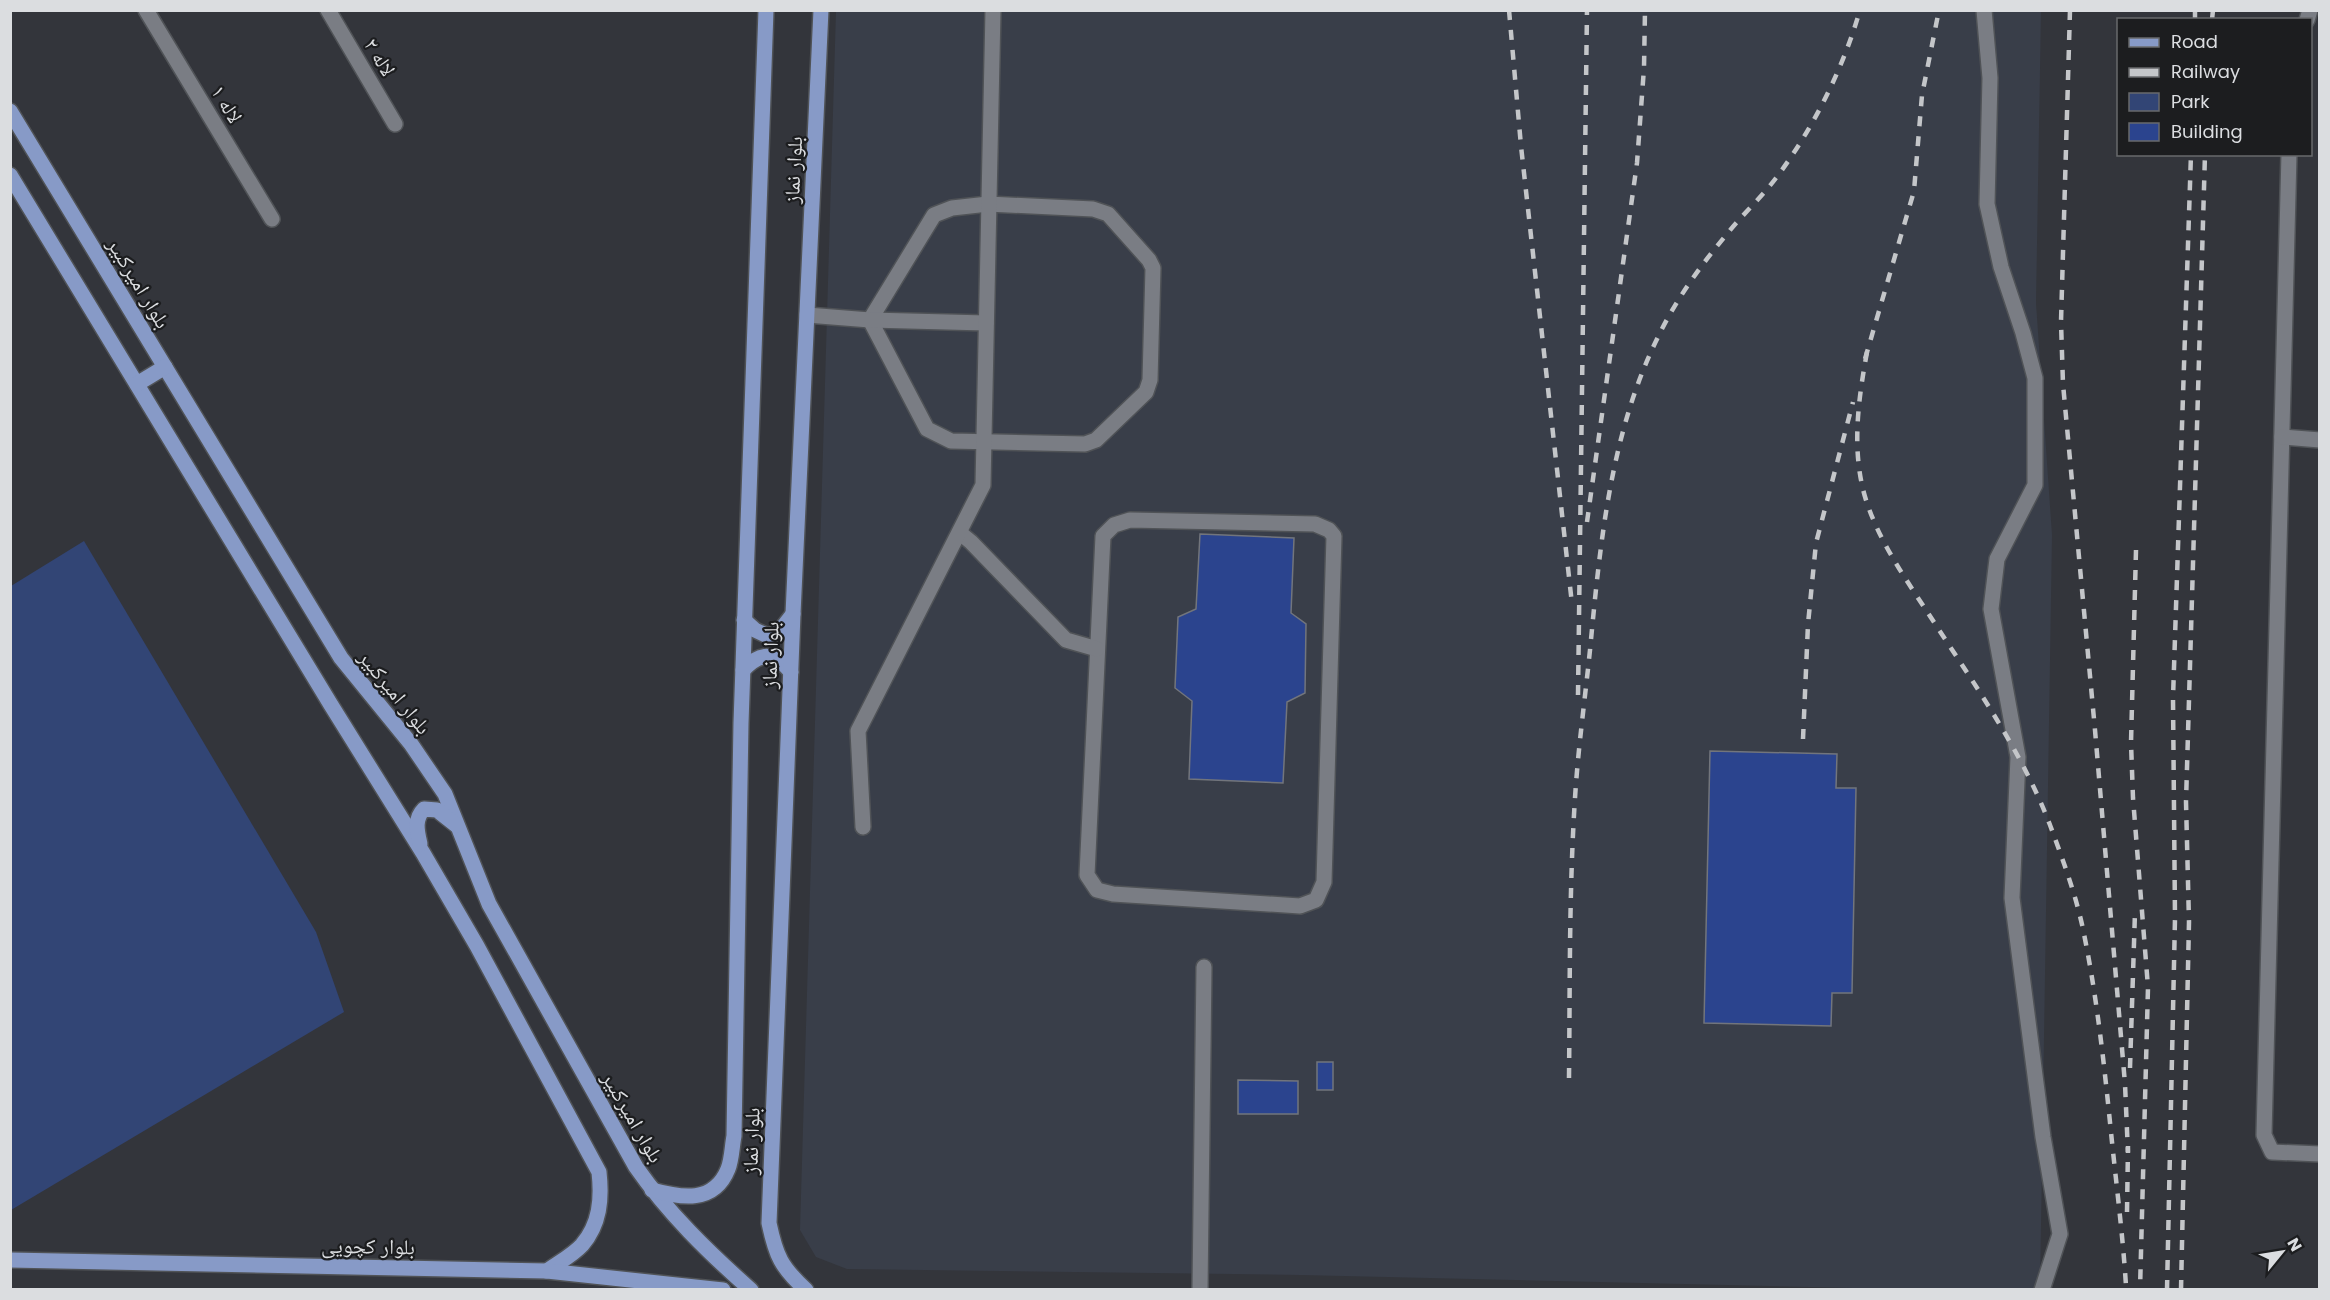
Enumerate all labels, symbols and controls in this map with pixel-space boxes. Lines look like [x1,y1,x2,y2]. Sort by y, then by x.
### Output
legend [2117,18,2312,156]
text: Road [2171,29,2218,54]
street label: لاله ۲ [357,32,403,82]
text: Railway [2171,59,2240,84]
street label: لاله ۱ [204,79,250,129]
text: Park [2171,89,2210,114]
text: Building [2171,119,2243,144]
street label: بلوار نماز [777,136,809,205]
street label: بلوار امیرکبیر [100,231,177,334]
street label: بلوار نماز [754,621,786,690]
street label: بلوار امیرکبیر [351,643,438,740]
street label: بلوار امیرکبیر [595,1065,671,1168]
street label: بلوار نماز [735,1107,767,1176]
north arrow [2252,1222,2312,1282]
street label: بلوار کچویی [321,1231,415,1261]
text: N [2282,1234,2308,1256]

